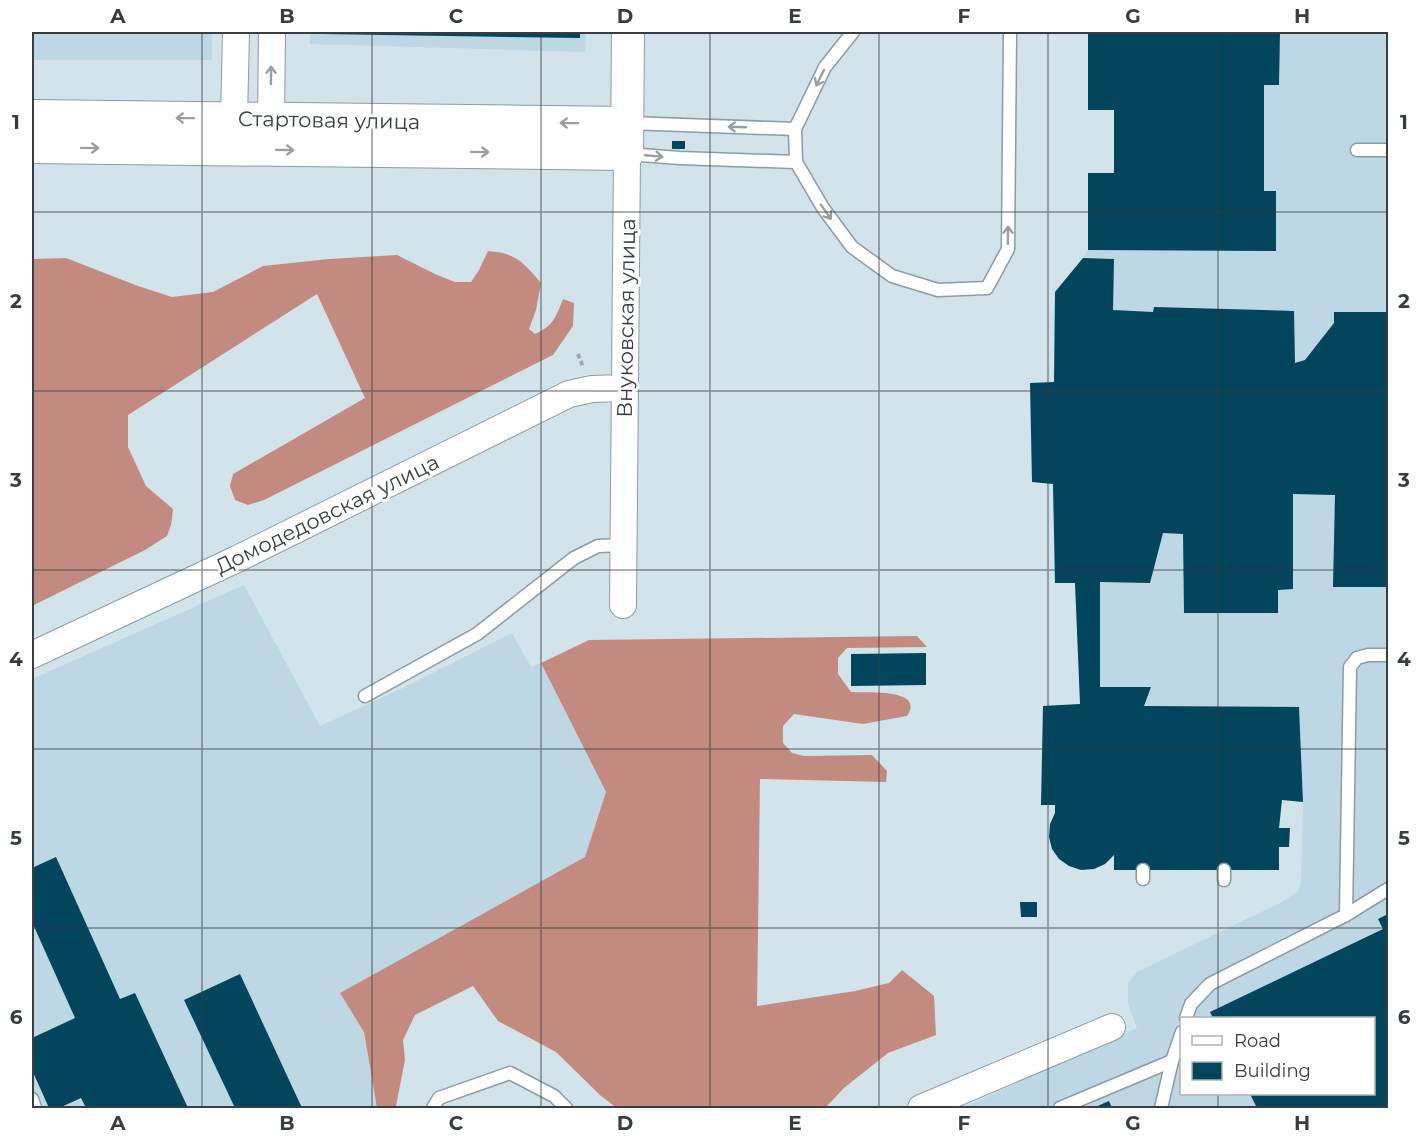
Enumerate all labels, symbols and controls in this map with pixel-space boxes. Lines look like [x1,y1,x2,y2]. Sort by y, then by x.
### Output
text: A [109,4,126,28]
text: B [279,4,295,28]
text: C [449,4,464,28]
text: D [617,4,633,28]
text: E [788,4,802,28]
text: F [958,4,971,28]
text: G [1125,4,1141,28]
text: H [1294,4,1310,28]
one-way arrow [265,66,277,86]
one-way arrow [813,68,825,86]
street label: Стартовая улица [238,106,420,134]
text: 1 [12,110,20,134]
text: 1 [1400,110,1408,134]
one-way arrow [175,112,195,124]
one-way arrow [559,117,579,128]
one-way arrow [727,121,747,133]
one-way arrow [79,142,99,154]
one-way arrow [274,144,294,156]
one-way arrow [469,146,489,158]
one-way arrow [643,151,663,162]
one-way arrow [820,203,832,219]
street label: Внуковская улица [612,218,640,418]
one-way arrow [1002,225,1014,245]
text: 2 [10,289,22,313]
text: 2 [1398,289,1410,313]
street label: Домодедовская улица [211,449,443,579]
text: 3 [9,468,22,492]
text: 3 [1397,468,1410,492]
text: 4 [9,647,23,671]
text: 4 [1397,647,1411,671]
text: 5 [10,826,22,850]
text: 5 [1398,826,1410,850]
text: 6 [10,1005,23,1029]
text: 6 [1398,1005,1411,1029]
legend [1180,1017,1375,1095]
text: Road [1234,1030,1281,1052]
text: Building [1234,1060,1311,1082]
text: A [109,1111,126,1135]
text: B [279,1111,295,1135]
text: C [449,1111,464,1135]
text: D [617,1111,633,1135]
text: E [788,1111,802,1135]
text: F [958,1111,971,1135]
text: G [1125,1111,1141,1135]
text: H [1294,1111,1310,1135]

